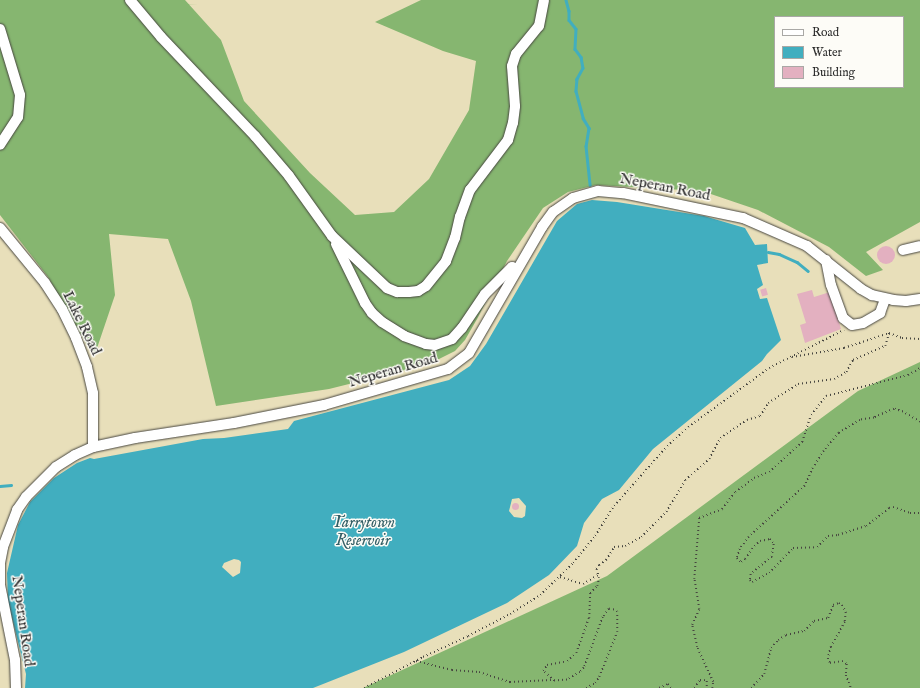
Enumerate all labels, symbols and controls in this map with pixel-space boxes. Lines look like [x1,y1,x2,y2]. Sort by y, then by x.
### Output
legend [774,16,904,88]
text: Road [812,25,839,40]
text: Water [812,45,842,60]
text: Building [812,65,855,80]
street label: Neperan Road [618,169,712,205]
street label: Lake Road [59,288,105,358]
street label: Neperan Road [346,349,440,391]
water label: Tarrytown Reservoir [331,513,395,551]
street label: Neperan Road [8,574,38,668]

